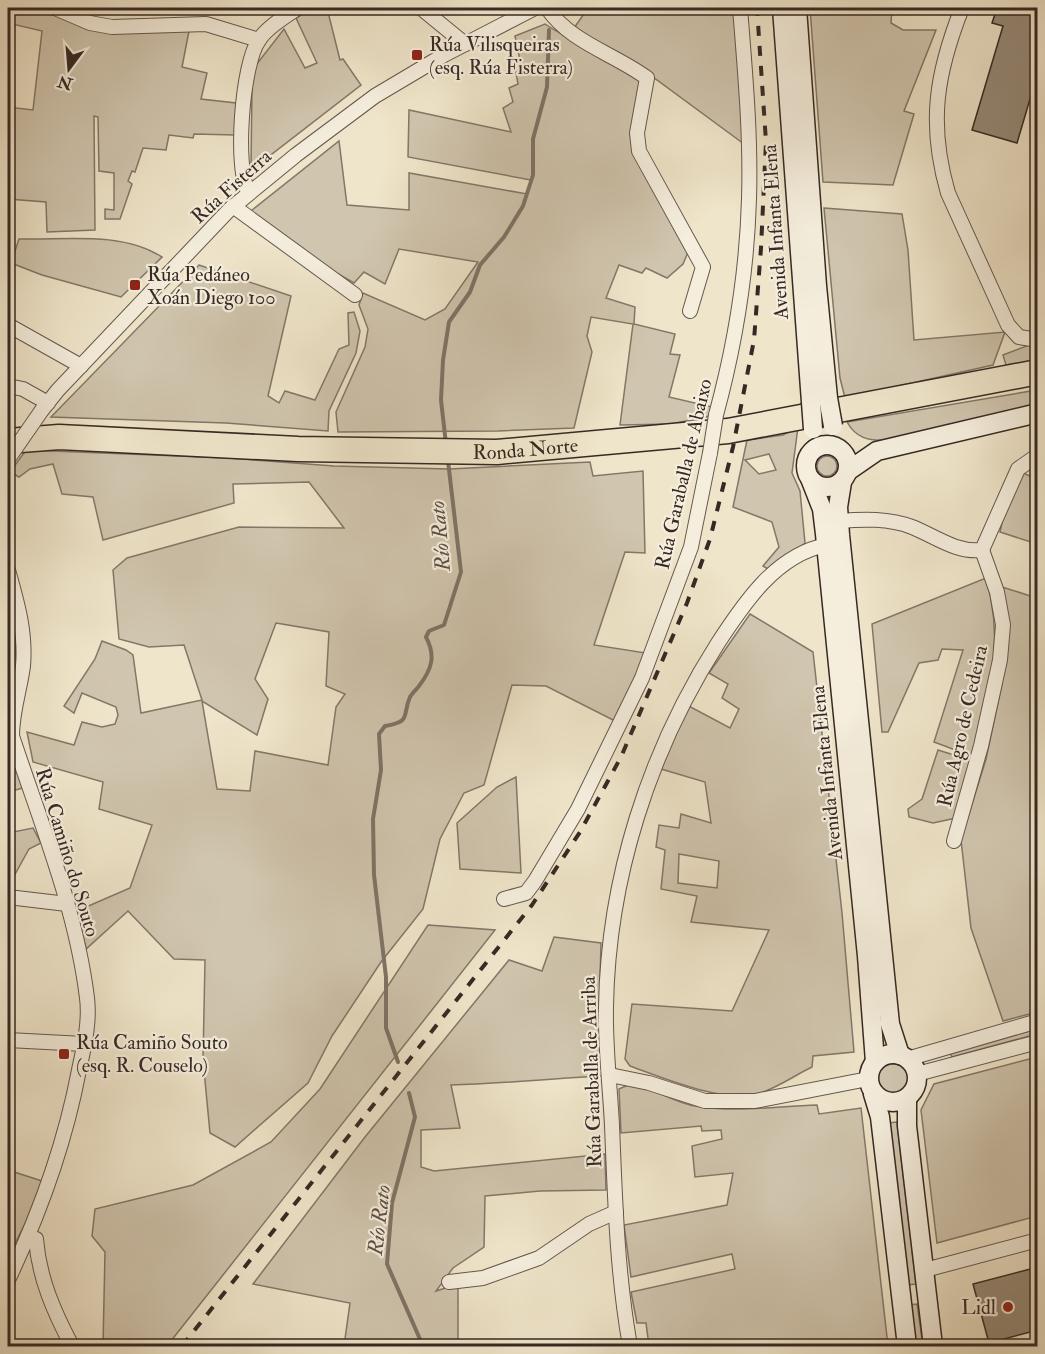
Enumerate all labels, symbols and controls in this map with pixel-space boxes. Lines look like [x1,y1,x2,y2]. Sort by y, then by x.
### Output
place label: Rúa Vilisqueiras (esq. Rúa Fisterra) [429,32,573,80]
north arrow [39,39,99,99]
marker: Rúa Vilisqueiras (esq. Rúa Fisterra) [410,48,424,62]
text: N [55,71,76,94]
street label: Rúa Fisterra [186,143,277,229]
street label: Avenida Infanta Elena [757,143,794,321]
place label: Rúa Pedáneo Xoán Diego 100 [147,262,276,310]
marker: Rúa Pedáneo Xoán Diego 100 [128,278,142,292]
street label: Rúa Garaballa de Abaixo [649,376,718,572]
street label: Ronda Norte [472,433,579,465]
water label: Río Rato [424,500,457,573]
street label: Rúa Agro de Cedeira [932,642,993,809]
street label: Avenida Infanta Elena [805,684,848,862]
street label: Rúa Camiño do Souto [30,765,105,940]
street label: Rúa Garaballa de Arriba [576,975,607,1168]
place label: Rúa Camiño Souto (esq. R. Couselo) [76,1030,228,1078]
marker: Rúa Camiño Souto (esq. R. Couselo) [57,1047,71,1061]
water label: Río Rato [362,1183,397,1258]
place label: Lidl [961,1295,996,1320]
marker: Lidl [1001,1300,1015,1314]

